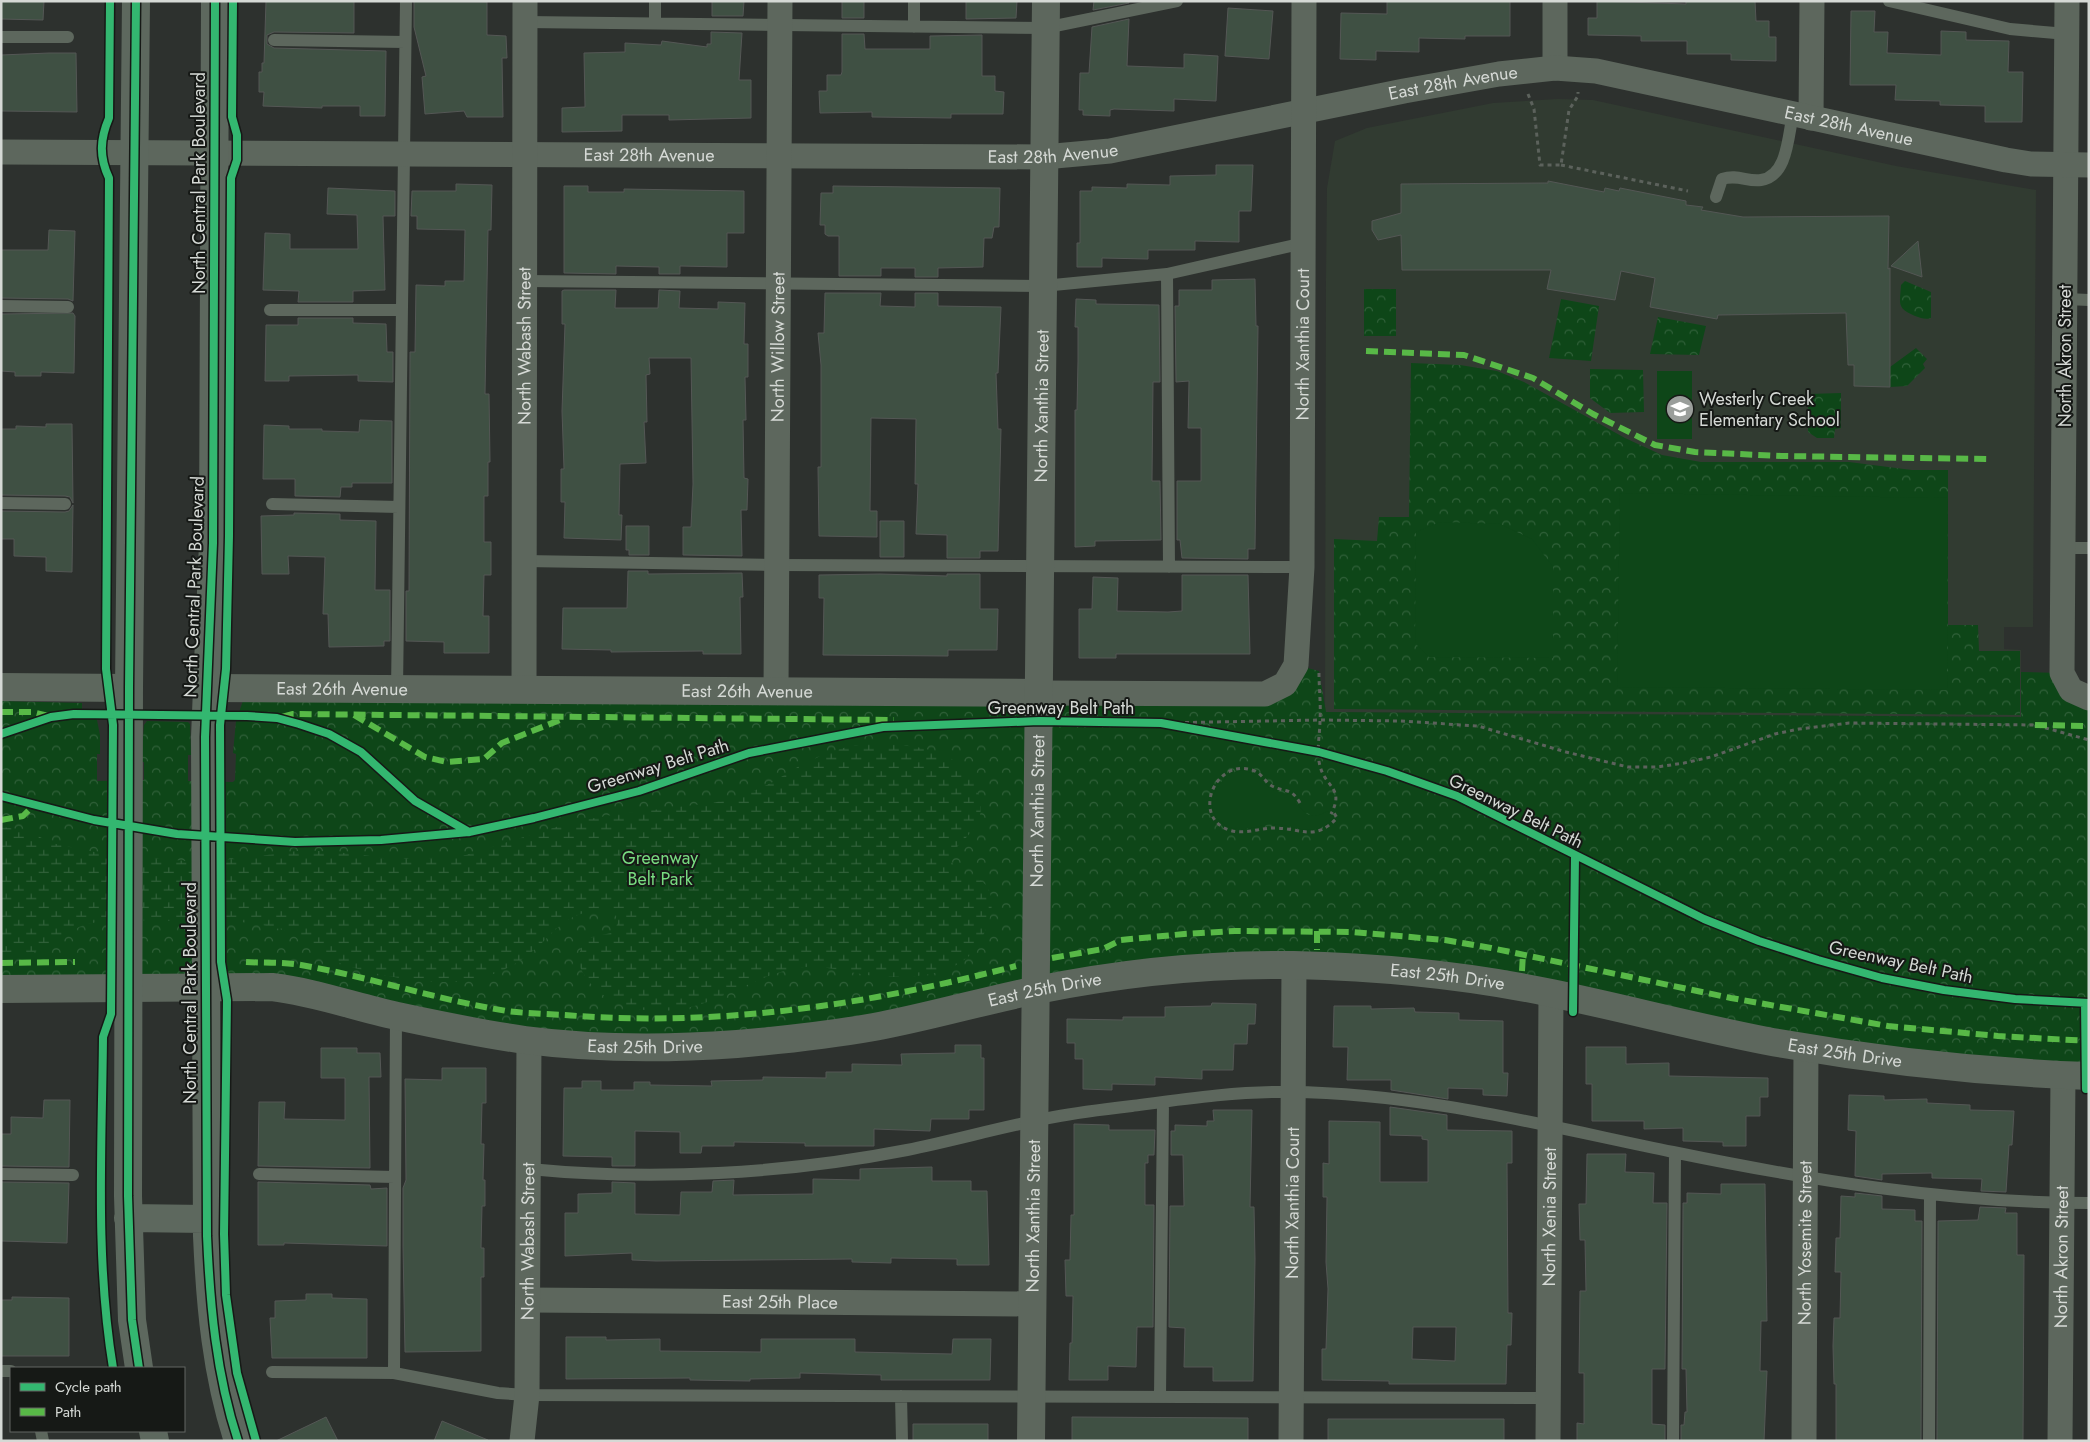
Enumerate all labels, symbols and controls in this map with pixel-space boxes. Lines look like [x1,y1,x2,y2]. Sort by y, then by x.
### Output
street label: East 28th Avenue [1386,59,1519,107]
street label: North Central Park Boulevard [186,72,212,294]
street label: East 28th Avenue [1782,99,1916,152]
street label: East 28th Avenue [987,137,1121,170]
street label: East 28th Avenue [583,142,715,168]
street label: North Wabash Street [511,266,538,425]
street label: North Xanthia Court [1290,268,1316,421]
street label: North Willow Street [765,271,791,422]
street label: North Akron Street [2052,284,2078,427]
street label: North Xanthia Street [1028,329,1056,483]
place label: Westerly Creek Elementary School [1699,386,1840,433]
school or university icon: Westerly Creek Elementary School [1665,394,1695,424]
street label: North Central Park Boulevard [177,476,211,698]
street label: East 26th Avenue [276,675,408,702]
street label: East 26th Avenue [681,678,813,705]
street label: Greenway Belt Path [988,695,1134,721]
street label: Greenway Belt Path [584,732,732,800]
street label: North Xanthia Street [1024,734,1051,888]
street label: Greenway Belt Path [1444,767,1588,855]
park label: Greenway Belt Park [622,845,698,892]
street label: North Central Park Boulevard [177,882,203,1104]
street label: Greenway Belt Path [1826,934,1976,990]
street label: East 25th Drive [1389,957,1507,997]
street label: East 25th Drive [985,966,1103,1014]
street label: East 25th Drive [1786,1032,1904,1074]
street label: East 25th Drive [587,1033,703,1060]
street label: North Xanthia Court [1279,1126,1306,1279]
street label: North Xanthia Street [1020,1139,1047,1293]
street label: North Xenia Street [1536,1147,1563,1287]
street label: North Yosemite Street [1792,1160,1818,1325]
street label: North Wabash Street [514,1162,541,1320]
street label: North Akron Street [2048,1185,2075,1328]
street label: East 25th Place [722,1289,838,1315]
legend [10,1367,185,1432]
text: Cycle path [55,1376,122,1398]
text: Path [55,1401,81,1423]

